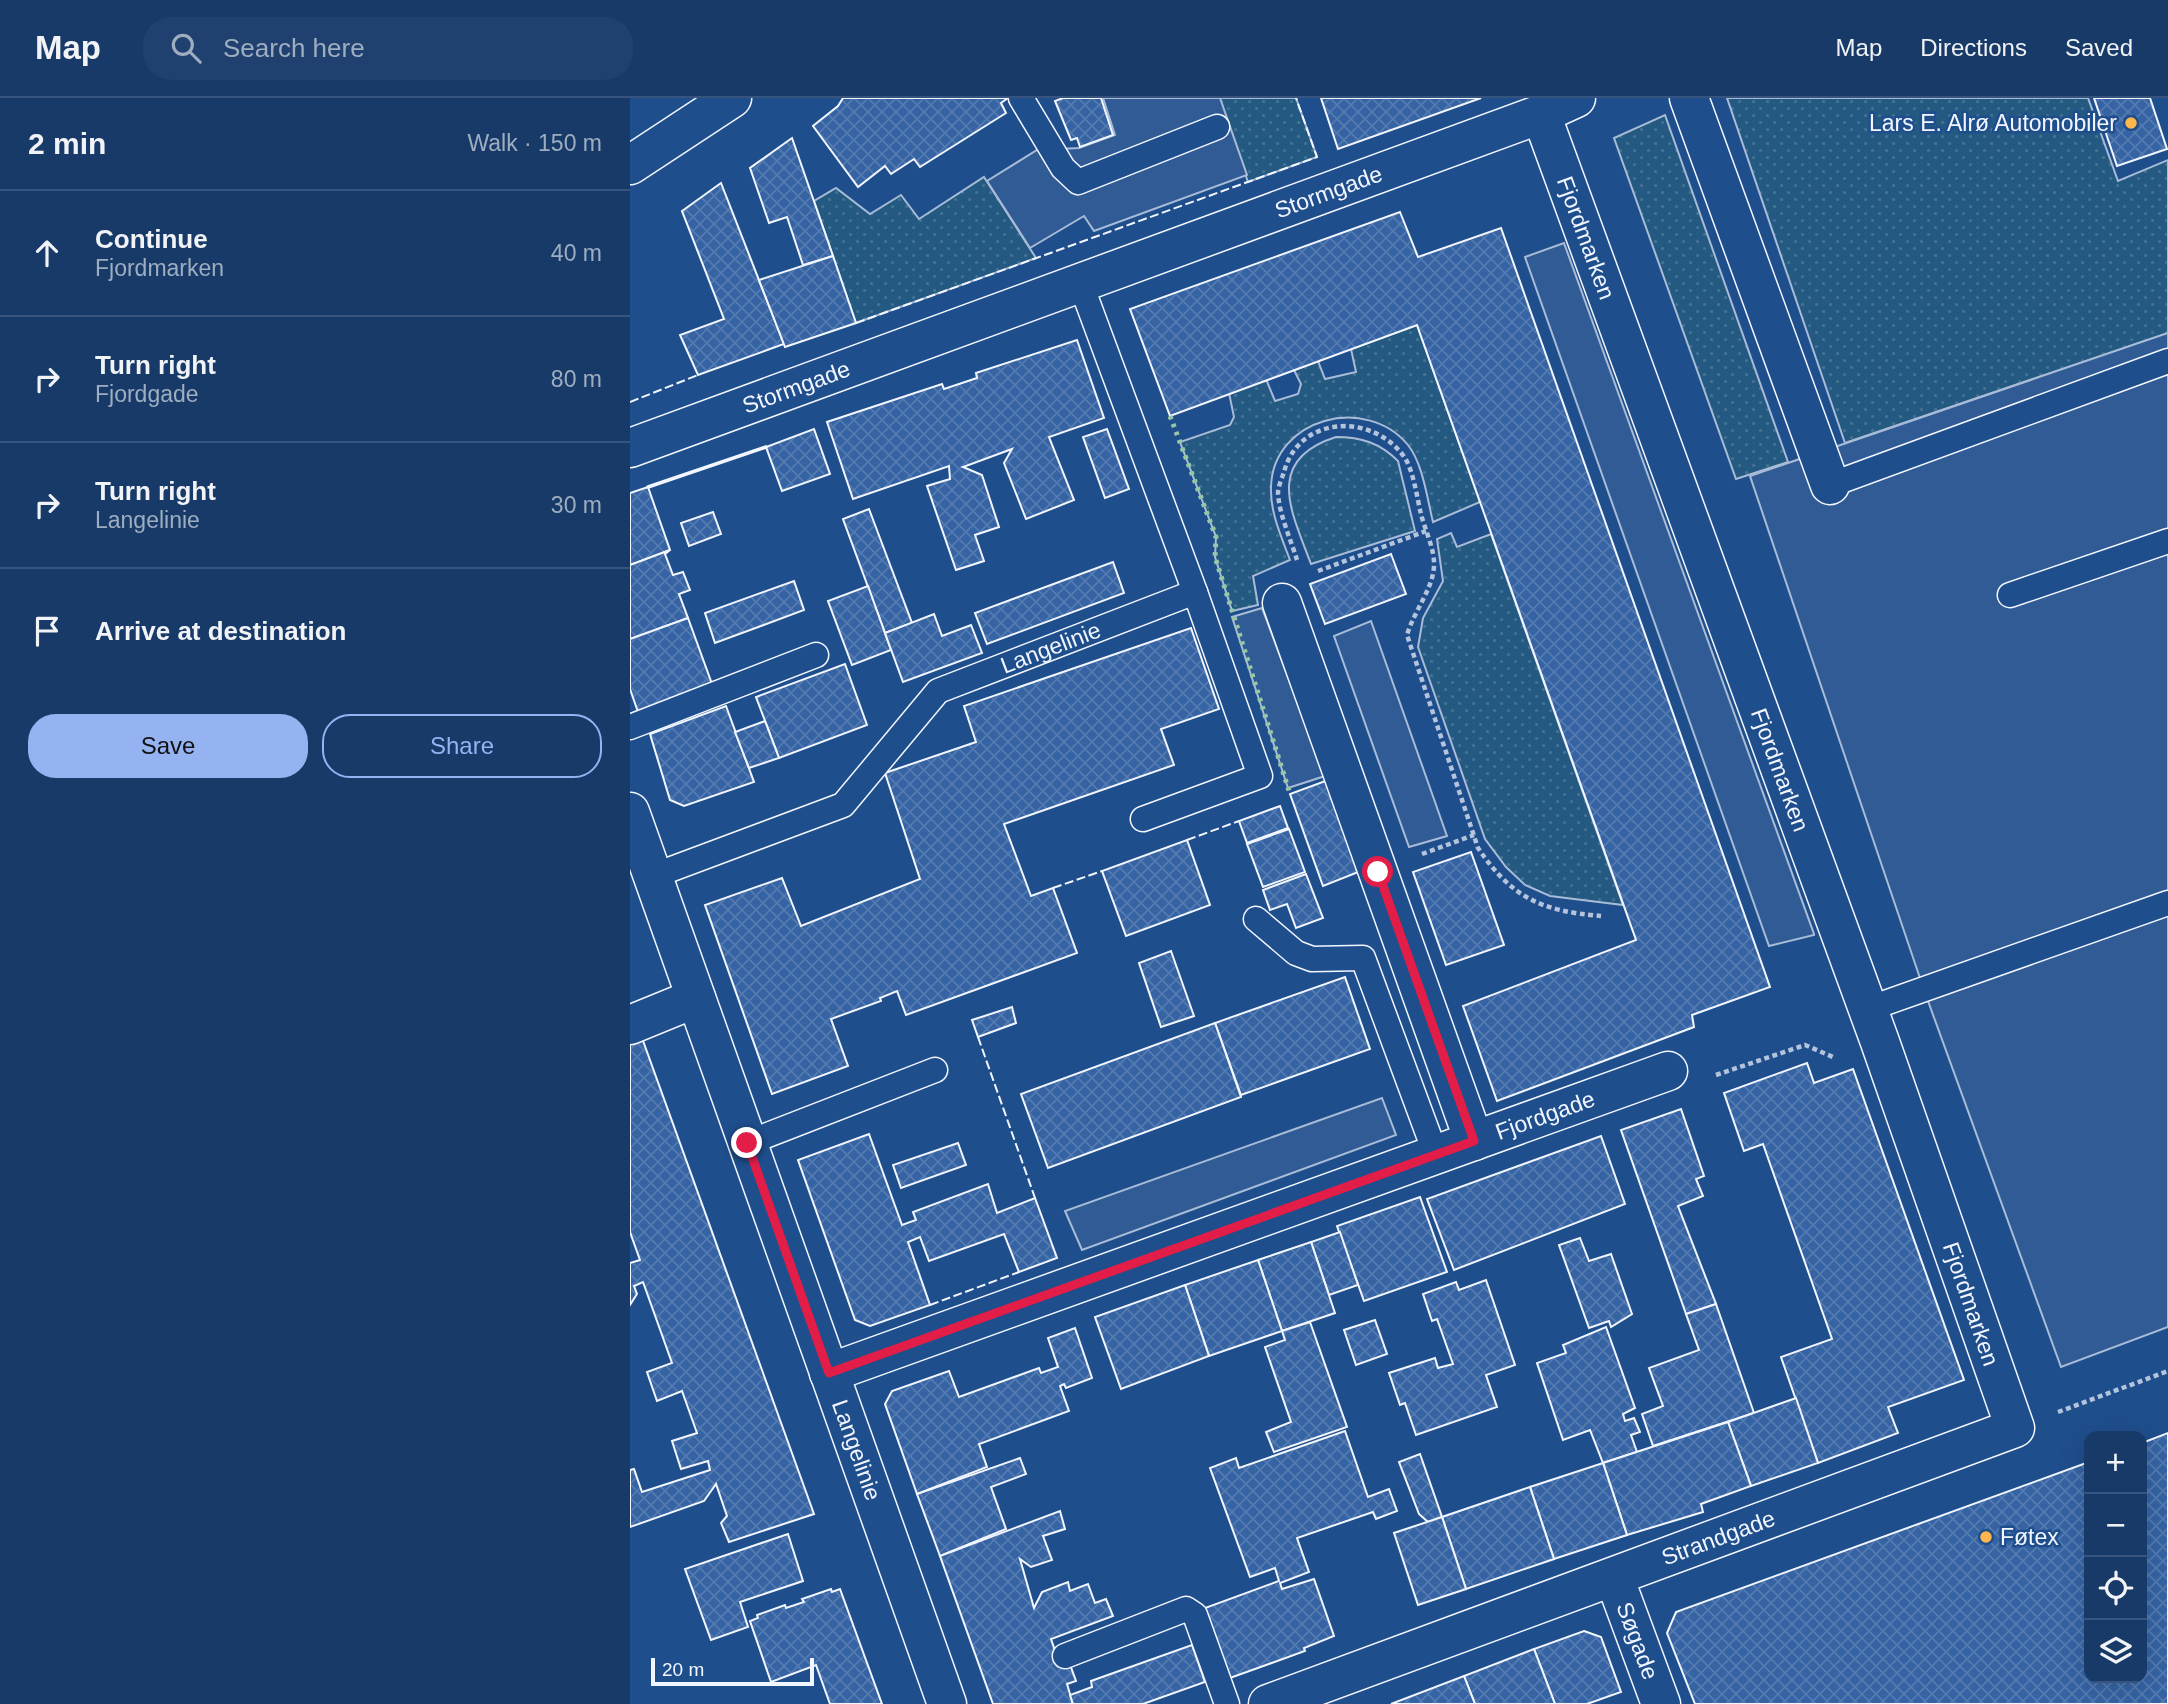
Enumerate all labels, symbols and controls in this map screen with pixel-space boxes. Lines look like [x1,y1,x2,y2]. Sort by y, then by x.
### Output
search box [143,17,633,80]
text: Map [35,29,101,66]
icon: search [167,29,205,67]
text: Search here [223,33,365,63]
text: Map [1836,34,1882,61]
text: Directions [1920,34,2027,61]
text: Saved [2065,34,2133,61]
place label: Lars E. Alrø Automobiler [1869,110,2117,136]
marker: Lars E. Alrø Automobiler [2123,115,2139,131]
text: 2 min [28,127,106,160]
text: Walk · 150 m [467,130,602,156]
street label: Stormgade [1271,160,1386,223]
street label: Fjordmarken [1552,173,1620,303]
text: Continue [95,224,208,254]
icon: ahead [28,234,66,272]
text: 40 m [551,240,602,266]
text: Fjordmarken [95,255,224,281]
text: Turn right [95,350,216,380]
street label: Stormgade [739,355,853,419]
icon: right [28,360,66,398]
text: 80 m [551,366,602,392]
text: Fjordgade [95,381,199,407]
text: Turn right [95,476,216,506]
icon: right [28,486,66,524]
text: 30 m [551,492,602,518]
text: Langelinie [95,507,200,533]
icon: arrive [28,612,66,650]
text: Arrive at destination [95,616,346,646]
street label: Langelinie [997,617,1104,679]
street label: Fjordmarken [1746,705,1814,835]
button: Save [28,714,308,778]
button: Share [322,714,602,778]
route start [1362,856,1393,887]
street label: Fjordgade [1492,1085,1598,1145]
route end [731,1127,762,1158]
street label: Fjordmarken [1938,1239,2004,1369]
street label: Langelinie [827,1396,887,1504]
map controls [2084,1431,2147,1683]
button: + [2084,1431,2147,1494]
button: − [2084,1494,2147,1557]
street label: Strandgade [1658,1505,1779,1570]
place label: Føtex [2000,1524,2059,1550]
marker: Føtex [1978,1529,1994,1545]
button: locate [2084,1557,2147,1620]
street label: Søgade [1611,1598,1664,1683]
button: layers [2084,1620,2147,1683]
scale bar [651,1655,814,1687]
text: 20 m [662,1659,704,1680]

